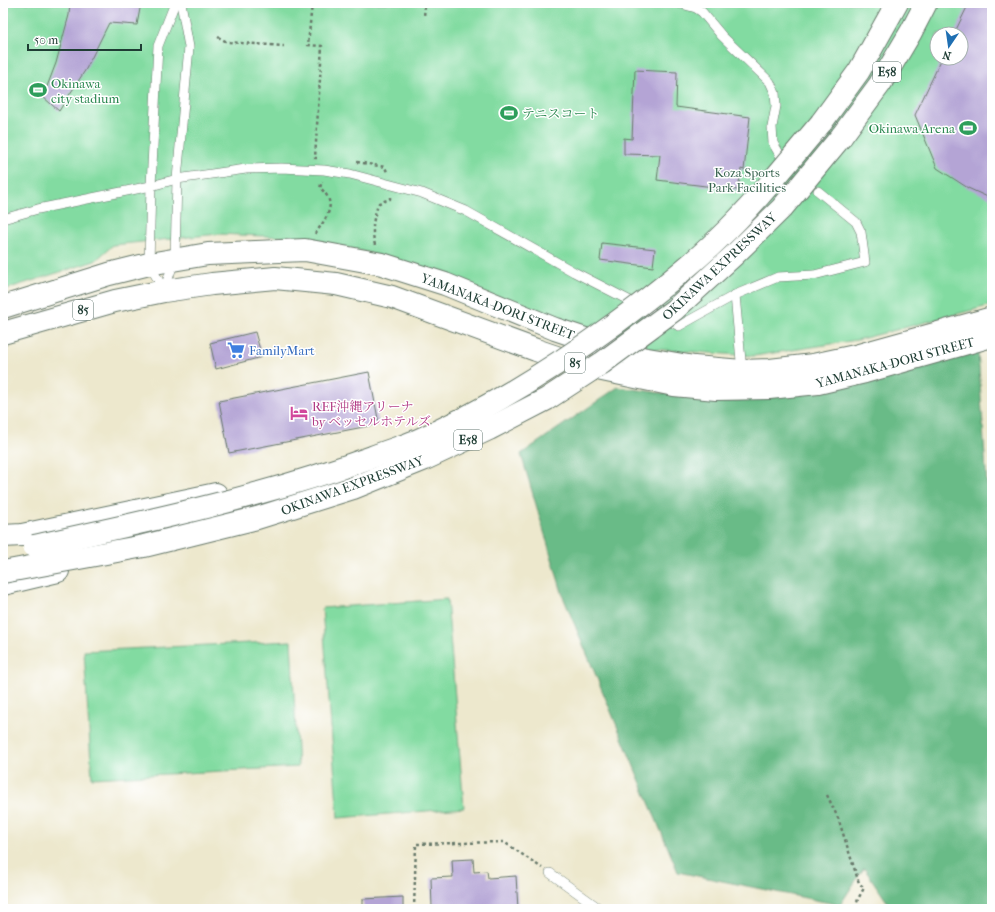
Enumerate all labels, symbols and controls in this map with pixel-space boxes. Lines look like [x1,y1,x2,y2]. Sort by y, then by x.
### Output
scale bar [28,26,141,52]
north arrow [929,26,969,66]
text: 50 m [34,33,58,47]
text: N [941,48,952,63]
road number: E58 [873,62,901,82]
place label: Okinawa city stadium [51,76,119,106]
sports icon: Okinawa city stadium [28,80,48,100]
sports icon: テニスコート [499,103,519,123]
place label: テニスコート [522,106,599,121]
sports icon: Okinawa Arena [958,118,978,138]
place label: Okinawa Arena [869,121,956,136]
park label: Koza Sports Park Facilities [708,165,786,195]
street label: OKINAWA EXPRESSWAY [659,209,780,323]
street label: YAMANAKA-DORI STREET [418,270,577,343]
road number: 85 [73,300,93,320]
street label: YAMANAKA-DORI STREET [813,334,976,391]
supermarket icon: FamilyMart [226,340,246,360]
place label: FamilyMart [249,343,315,358]
road number: 85 [565,353,585,373]
place label: REF沖縄アリーナ by ベッセルホテルズ [311,399,431,429]
hotel icon: REF沖縄アリーナ by ベッセルホテルズ [289,403,309,423]
road number: E58 [454,430,482,450]
street label: OKINAWA EXPRESSWAY [279,452,427,518]

